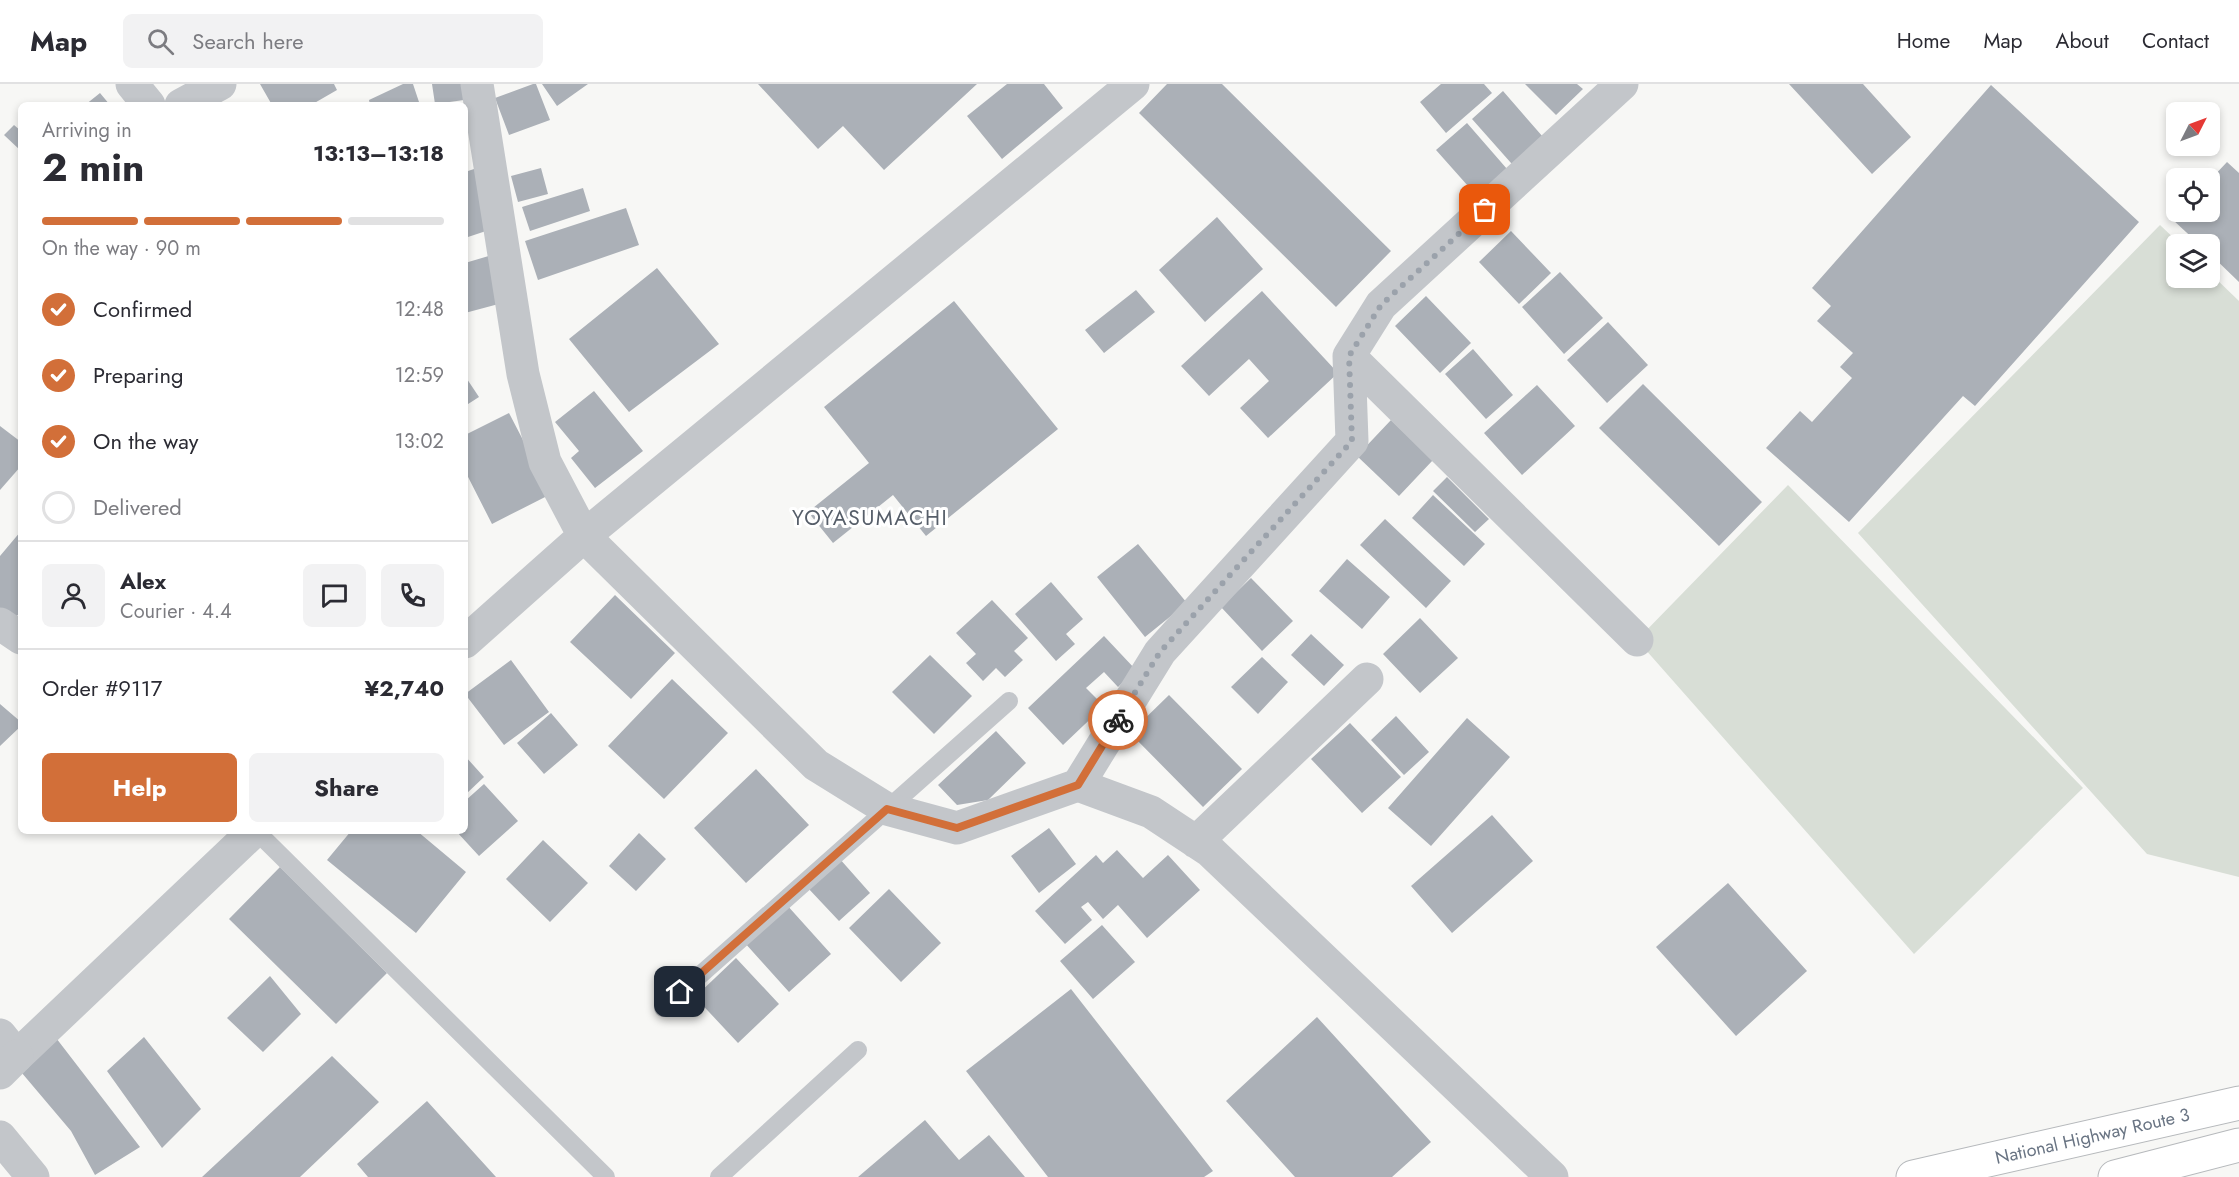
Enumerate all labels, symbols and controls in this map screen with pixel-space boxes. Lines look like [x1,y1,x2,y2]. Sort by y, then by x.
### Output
search box [123,14,543,68]
text: Map [30,21,87,62]
icon: search [144,25,177,58]
text: Search here [192,25,304,57]
text: Home [1897,26,1950,56]
text: Map [1983,26,2023,56]
text: About [2056,26,2109,56]
text: Contact [2142,26,2209,56]
north arrow [2166,102,2220,156]
map controls [2166,102,2220,288]
text: Arriving in [42,116,132,145]
text: 13:13–13:18 [313,137,444,169]
text: 2 min [42,139,144,196]
button: locate [2166,168,2220,222]
pin [1459,184,1510,235]
icon: bag [1468,193,1501,226]
text: On the way · 90 m [42,234,201,263]
button: layers [2166,234,2220,288]
icon: check [42,293,75,326]
text: Confirmed [93,293,192,325]
text: 12:48 [395,295,444,324]
icon: check [42,359,75,392]
text: Preparing [93,359,184,391]
text: 12:59 [395,361,444,390]
icon: check [42,425,75,458]
text: On the way [93,425,198,457]
text: 13:02 [395,427,444,456]
text: Delivered [93,491,182,523]
district label: YOYASUMACHI [792,503,948,533]
button: person [42,564,105,627]
button: chat [303,564,366,627]
button: phone [381,564,444,627]
text: Alex [120,565,166,597]
text: Courier · 4.4 [120,597,232,626]
text: Order #9117 [42,672,162,704]
text: ¥2,740 [365,672,444,704]
courier [1088,690,1148,750]
icon: bike [1102,704,1135,737]
button: Help [42,753,237,822]
button: Share [249,753,444,822]
pin [654,966,705,1017]
icon: home [663,975,696,1008]
street label: National Highway Route 3 [1993,1102,2192,1171]

